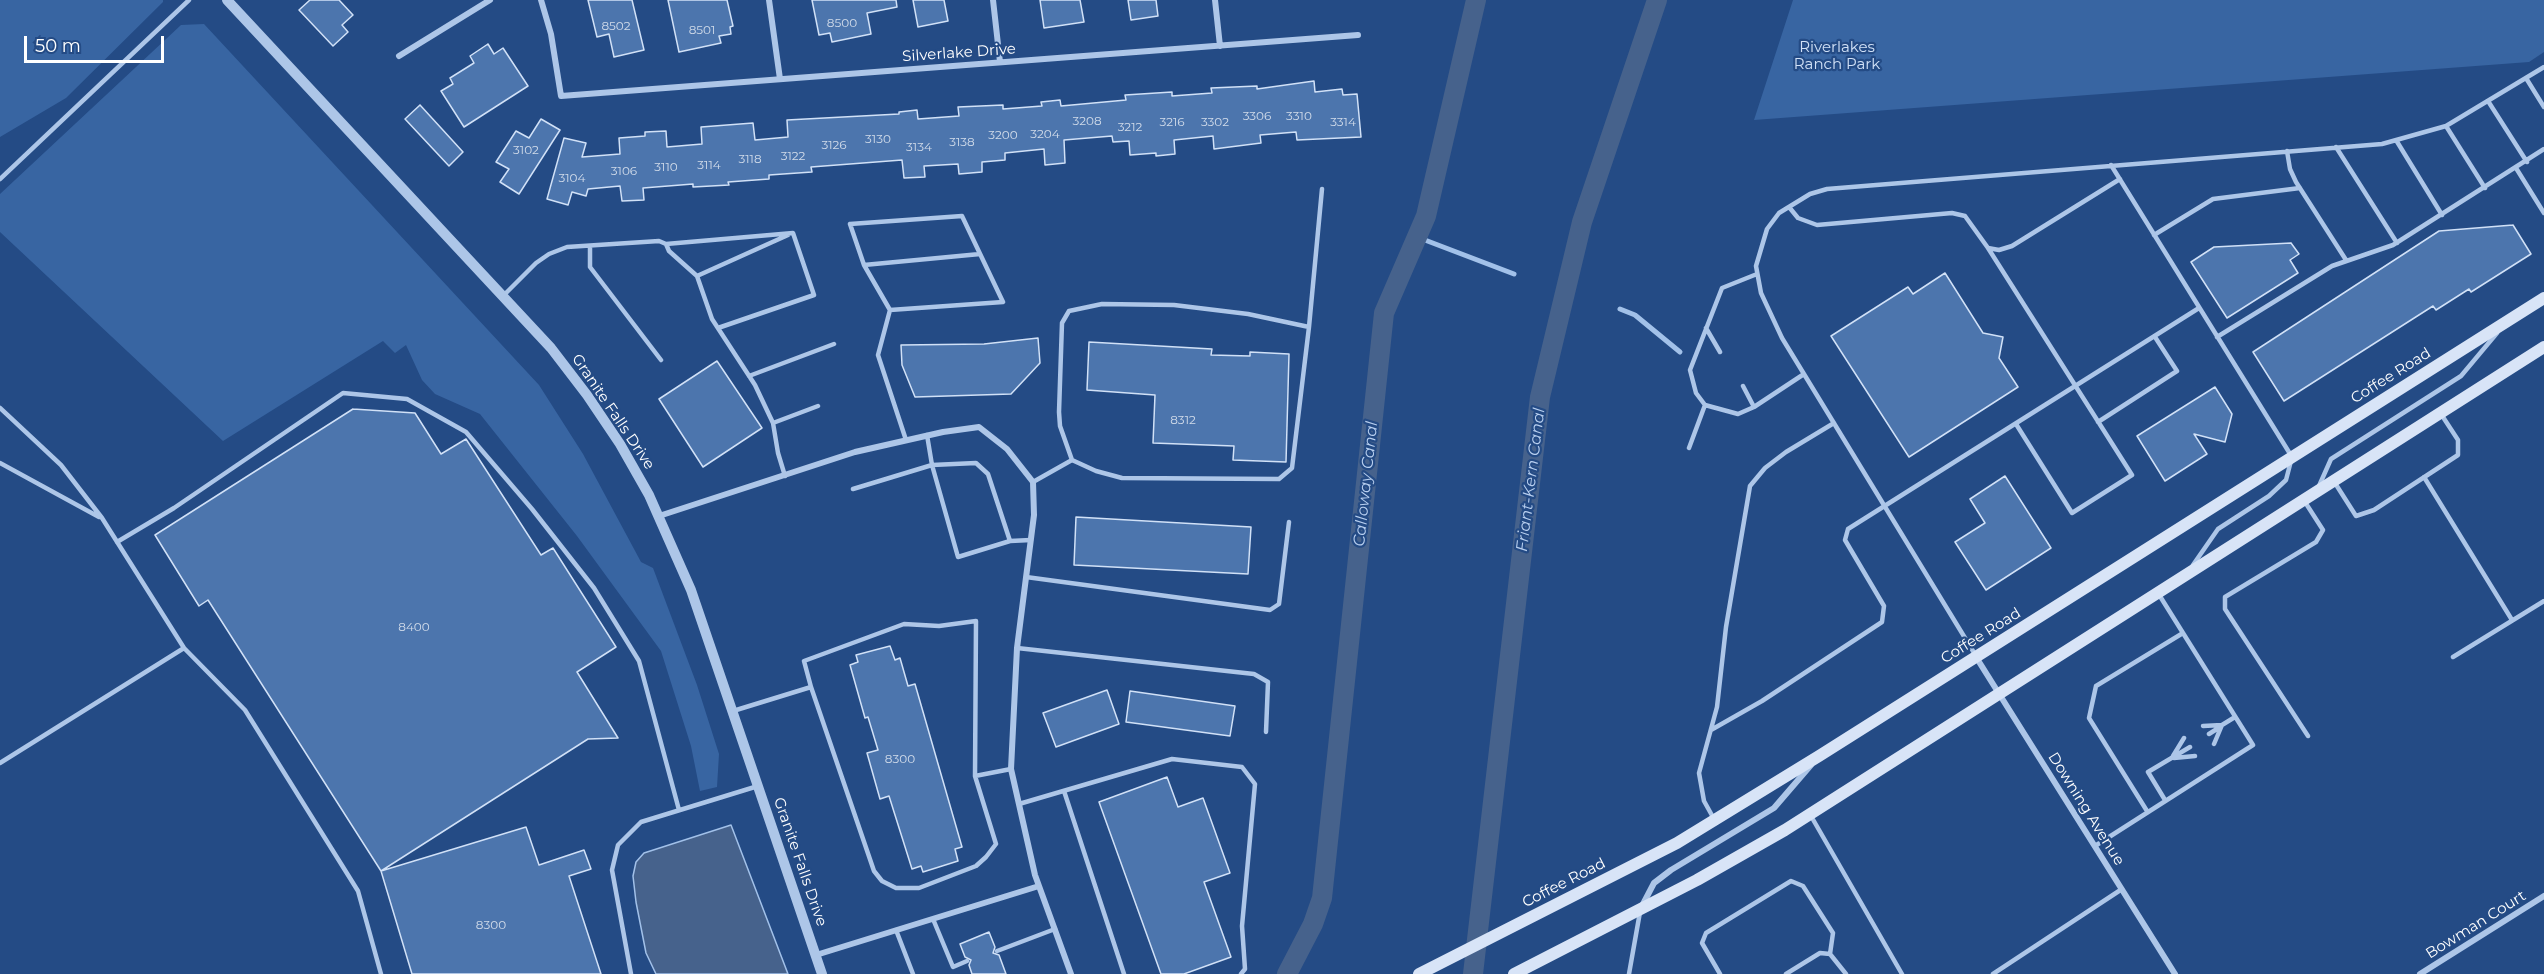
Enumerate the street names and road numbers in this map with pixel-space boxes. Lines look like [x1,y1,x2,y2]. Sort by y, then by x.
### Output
street label: Silverlake Drive [902,40,1016,66]
street label: Coffee Road [2348,344,2434,408]
street label: Granite Falls Drive [568,351,658,473]
street label: Coffee Road [1938,604,2024,668]
street label: Downing Avenue [2044,749,2128,869]
street label: Granite Falls Drive [769,795,831,929]
street label: Coffee Road [1519,854,1609,912]
street label: Bowman Court [2423,887,2529,963]

